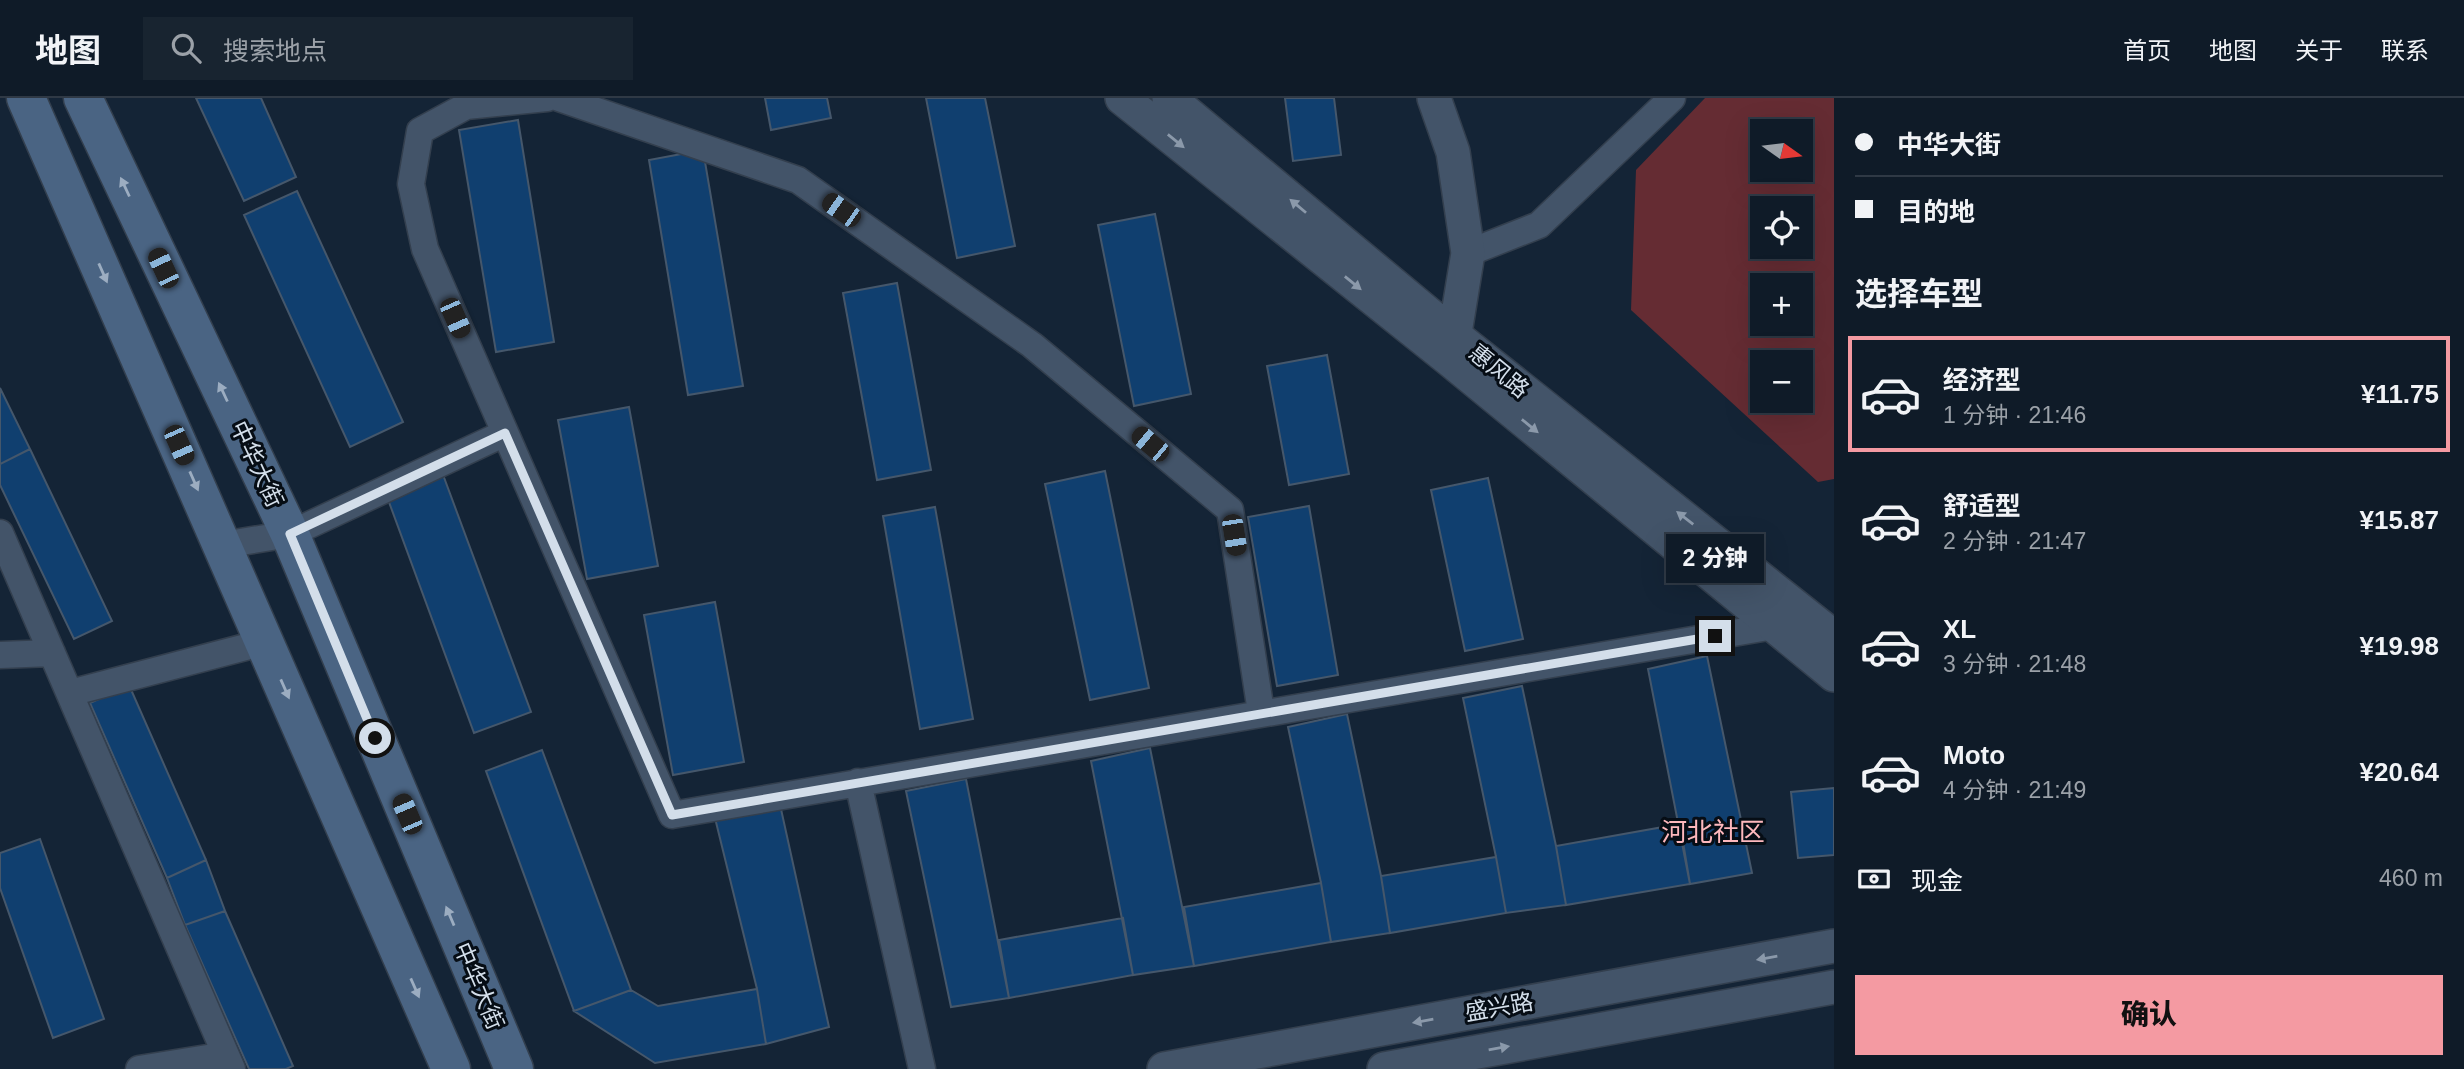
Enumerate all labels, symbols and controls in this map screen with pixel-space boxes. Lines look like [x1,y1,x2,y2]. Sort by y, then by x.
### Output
search box [143,17,633,80]
icon: search [167,29,205,67]
text: 地图 [35,32,101,69]
text: 搜索地点 [223,36,327,66]
text: 首页 [2123,37,2171,64]
text: 地图 [2209,37,2257,64]
text: 关于 [2295,37,2343,64]
text: 联系 [2381,37,2429,64]
north arrow [1750,119,1813,182]
map controls [1750,119,1813,413]
text: 中华大街 [1897,130,2001,160]
one-way arrow [1166,133,1184,148]
one-way arrow [119,177,131,197]
car [818,189,865,231]
button: locate [1750,196,1813,259]
text: 目的地 [1897,197,1975,227]
one-way arrow [1290,198,1308,213]
car [145,245,182,291]
one-way arrow [98,262,109,283]
button: + [1750,273,1813,336]
one-way arrow [1345,275,1362,290]
text: 选择车型 [1855,276,1983,312]
car [437,295,474,341]
street label: 惠风路 [1464,339,1534,403]
button: − [1750,350,1813,413]
icon: car [1859,363,1922,426]
text: 经济型 [1943,365,2021,395]
text: ¥11.75 [2361,379,2439,409]
one-way arrow [217,382,228,403]
text: 1 分钟 · 21:46 [1943,402,2086,428]
street label: 中华大街 [226,417,288,511]
one-way arrow [1521,418,1538,433]
car [161,422,198,468]
car [1128,422,1173,466]
one-way arrow [188,471,200,491]
icon: car [1859,489,1922,552]
text: 舒适型 [1943,491,2021,521]
text: ¥15.87 [2359,505,2439,535]
one-way arrow [1676,511,1694,526]
car [1221,513,1248,557]
text: 2 分钟 · 21:47 [1943,528,2086,554]
callout: 2 分钟 [1666,534,1764,584]
text: 2 分钟 [1682,545,1748,571]
text: XL [1943,614,1976,644]
icon: car [1859,615,1922,678]
route end [1699,620,1731,652]
text: ¥19.98 [2359,631,2439,661]
text: 3 分钟 · 21:48 [1943,651,2086,677]
one-way arrow [280,679,291,700]
route start [359,722,391,754]
text: Moto [1943,740,2005,770]
icon: car [1859,741,1922,804]
text: ¥20.64 [2359,757,2439,787]
text: 4 分钟 · 21:49 [1943,777,2086,803]
car [390,791,425,837]
district label: 河北社区 [1661,817,1765,847]
icon: cash [1855,860,1893,898]
text: 460 m [2379,865,2443,891]
text: 现金 [1911,866,1963,896]
one-way arrow [444,905,455,926]
street label: 中华大街 [449,939,509,1033]
one-way arrow [1756,953,1778,964]
button: 确认 [1855,975,2443,1055]
one-way arrow [410,978,421,999]
street label: 盛兴路 [1463,988,1535,1026]
one-way arrow [1412,1016,1434,1027]
one-way arrow [1488,1042,1510,1053]

